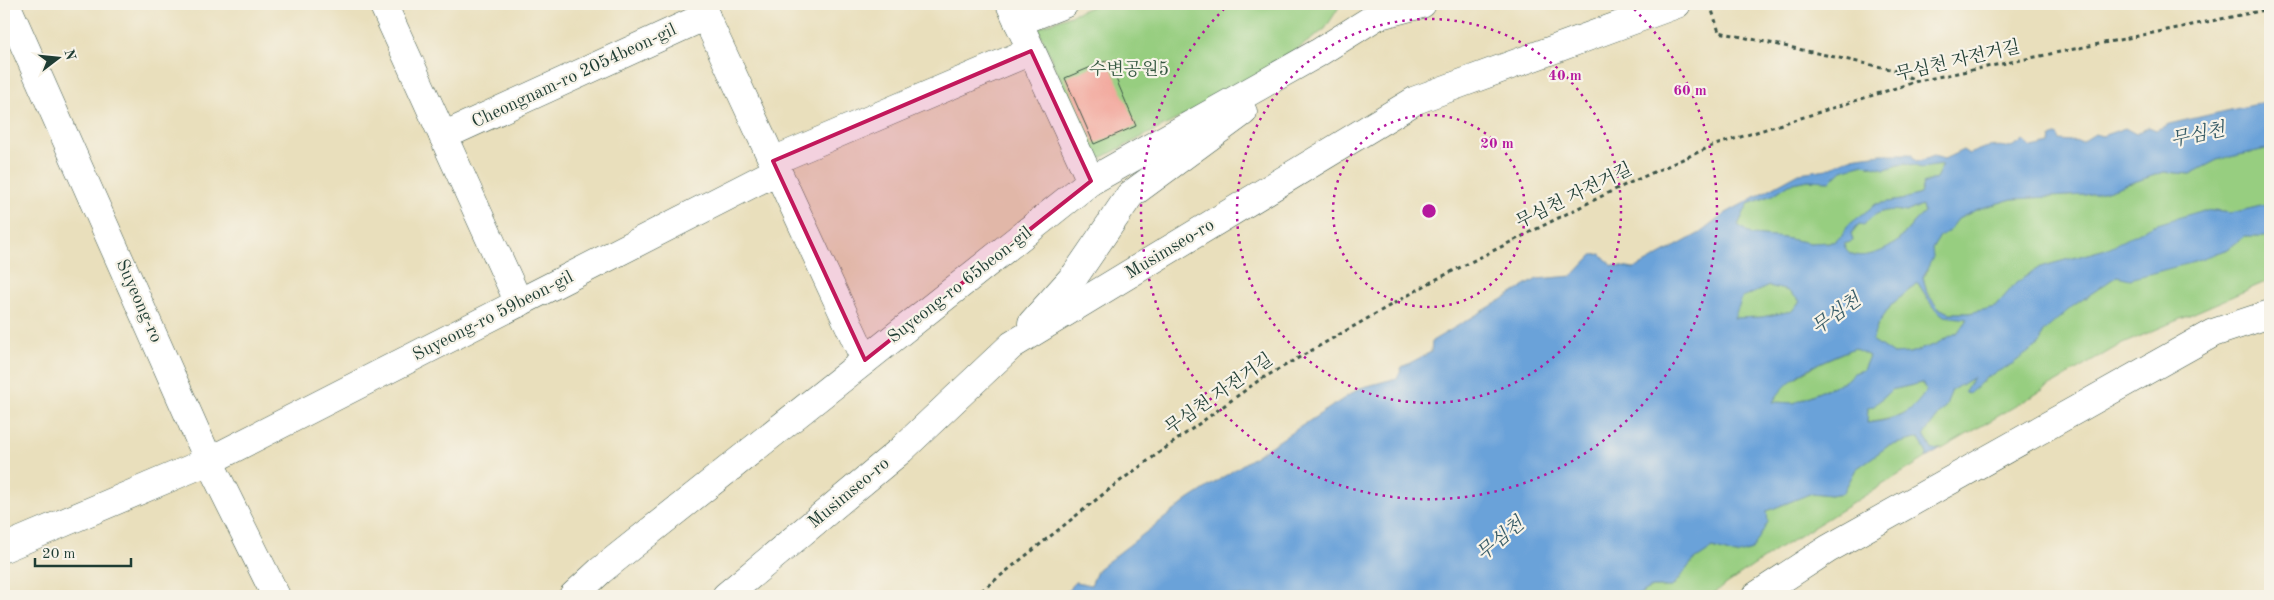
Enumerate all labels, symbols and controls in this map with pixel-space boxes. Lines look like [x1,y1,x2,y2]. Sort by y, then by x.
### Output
street label: Cheongnam-ro 2054beon-gil [469,21,679,131]
north arrow [32,32,82,82]
street label: 무심천 자전거길 [1894,37,2022,84]
text: N [61,48,78,62]
park label: 수변공원5 [1089,60,1169,79]
text: 40 m [1548,69,1582,84]
text: 60 m [1673,84,1707,99]
water label: 무심천 [2168,118,2229,151]
text: 20 m [1480,137,1514,152]
street label: 무심천 자전거길 [1513,159,1635,232]
centre of rings [1420,202,1438,220]
street label: Musimseo-ro [1123,216,1217,282]
street label: Suyeong-ro 65beon-gil [885,223,1035,347]
street label: Suyeong-ro [113,257,165,345]
street label: Suyeong-ro 59beon-gil [410,268,576,364]
water label: 무심천 [1807,288,1866,339]
street label: 무심천 자전거길 [1161,349,1276,438]
street label: Musimseo-ro [805,454,893,532]
water label: 무심천 [1472,512,1529,565]
scale bar [35,535,131,567]
text: 20 m [42,547,76,562]

